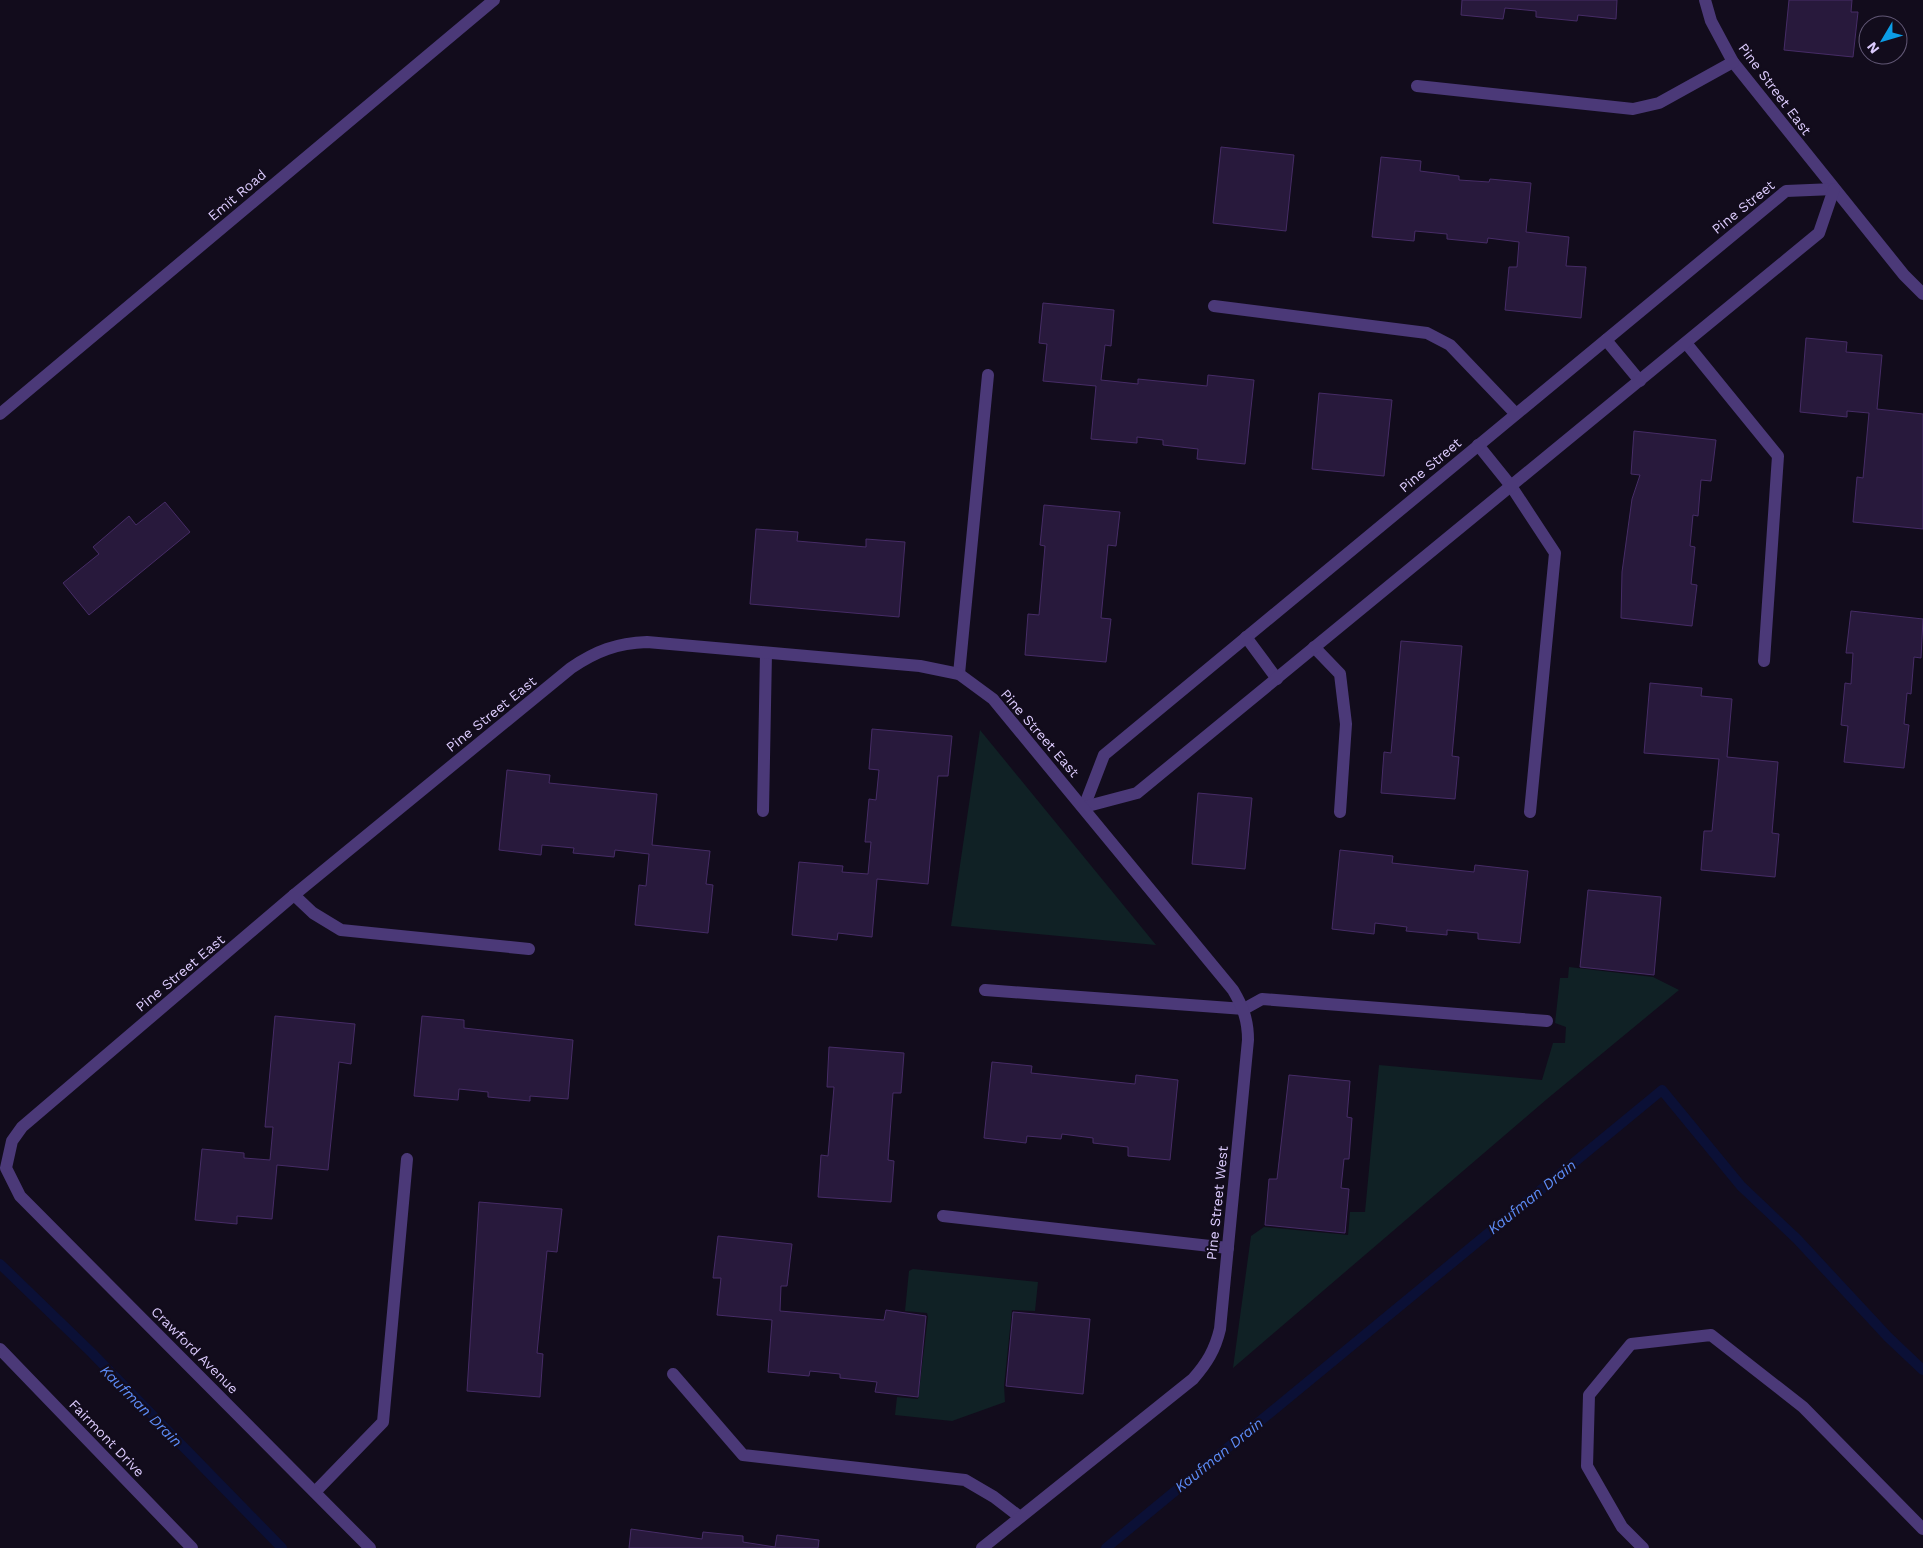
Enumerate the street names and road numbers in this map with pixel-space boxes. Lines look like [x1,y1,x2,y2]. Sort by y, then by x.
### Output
street label: Pine Street East [1735,40,1815,138]
street label: Emit Road [205,166,269,224]
street label: Pine Street [1708,177,1778,237]
street label: Pine Street [1396,434,1464,496]
street label: Pine Street East [443,673,539,755]
street label: Pine Street East [998,686,1082,780]
street label: Pine Street East [132,931,228,1015]
street label: Pine Street West [1203,1145,1231,1261]
street label: Crawford Avenue [148,1303,242,1397]
street label: Fairmont Drive [66,1396,148,1480]

